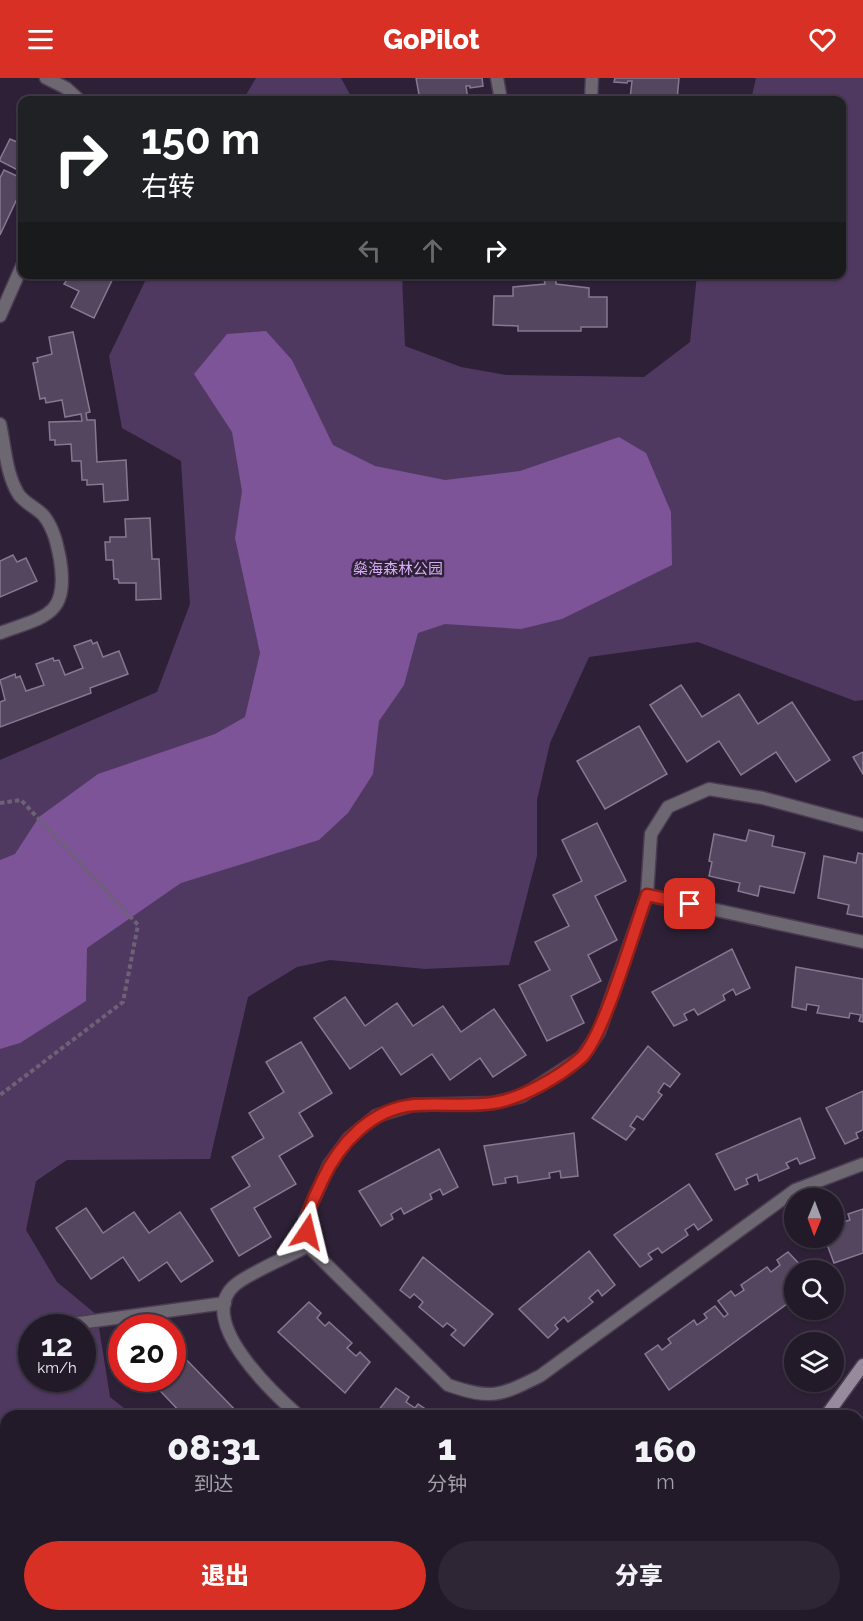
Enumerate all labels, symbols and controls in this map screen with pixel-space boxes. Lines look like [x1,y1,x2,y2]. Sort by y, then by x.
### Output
icon: menu [24,23,57,56]
icon: heart [806,23,839,56]
text: GoPilot [383,24,480,55]
text: 150 m [141,115,260,164]
icon: right [42,120,120,198]
text: 右转 [141,171,195,202]
icon: left [353,234,386,267]
icon: ahead [416,234,449,267]
icon: right [479,234,512,267]
park label: 燊海森林公园 [353,560,443,578]
pin [664,878,715,929]
icon: arrive [673,887,706,920]
north arrow [784,1188,844,1248]
map controls [784,1188,844,1392]
position arrow [275,1200,339,1264]
button: search [784,1260,844,1320]
speed limit sign: 20 [108,1314,186,1392]
text: 12 [41,1328,73,1363]
button: layers [784,1332,844,1392]
text: km/h [37,1359,77,1377]
text: 08:31 [167,1426,260,1468]
text: 1 [438,1426,456,1468]
text: 160 [634,1428,697,1470]
text: m [656,1470,675,1494]
text: 到达 [194,1472,234,1496]
text: 分钟 [427,1472,467,1496]
button: 退出 [24,1541,426,1610]
button: 分享 [438,1541,840,1610]

